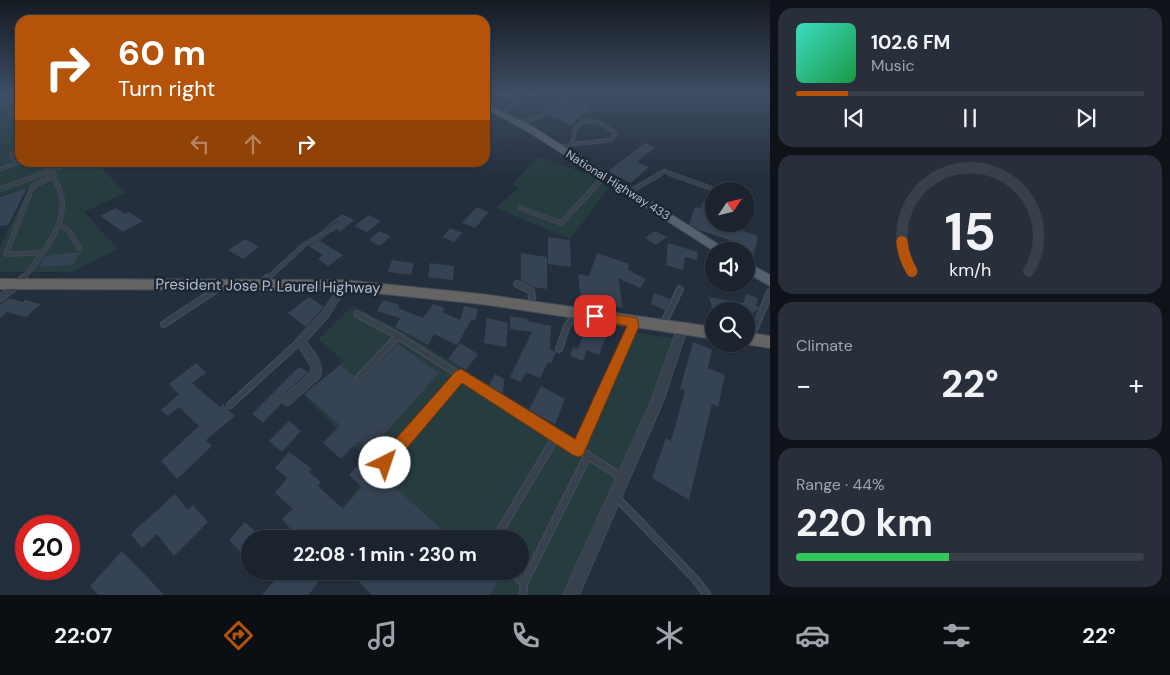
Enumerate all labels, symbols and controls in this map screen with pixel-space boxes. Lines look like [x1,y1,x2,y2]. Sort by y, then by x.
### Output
text: 60 m [118,30,206,76]
text: 102.6 FM [871,30,950,55]
icon: right [35,35,100,100]
text: Music [871,55,915,76]
text: Turn right [118,74,215,103]
icon: previous [840,104,868,132]
icon: pause [956,104,984,132]
icon: next [1072,104,1100,132]
icon: left [186,130,214,158]
icon: ahead [239,130,267,158]
icon: right [292,130,320,158]
street label: National Highway 433 [563,146,673,224]
north arrow [705,182,755,232]
map controls [705,182,755,352]
text: 15 [944,198,996,266]
button: sound [705,242,755,292]
text: km/h [949,258,991,282]
street label: President Jose P. Laurel Highway [155,274,381,298]
pin [574,295,616,337]
icon: arrive [581,302,609,330]
button: search [705,302,755,352]
text: Climate [796,335,853,356]
text: 22° [941,359,999,409]
text: − [796,367,811,404]
text: + [1129,367,1144,404]
position arrow [358,436,410,488]
text: Range · 44% [796,474,884,495]
text: 220 km [796,498,933,548]
speed limit sign: 20 [15,515,80,580]
text: 22:08 · 1 min · 230 m [293,542,477,567]
icon: directions [221,618,256,653]
icon: music [365,618,400,653]
icon: phone [508,618,543,653]
icon: climate [652,618,687,653]
icon: car [795,618,830,653]
icon: filters [939,618,974,653]
text: 22:07 [54,621,112,650]
text: 22° [1082,621,1116,650]

